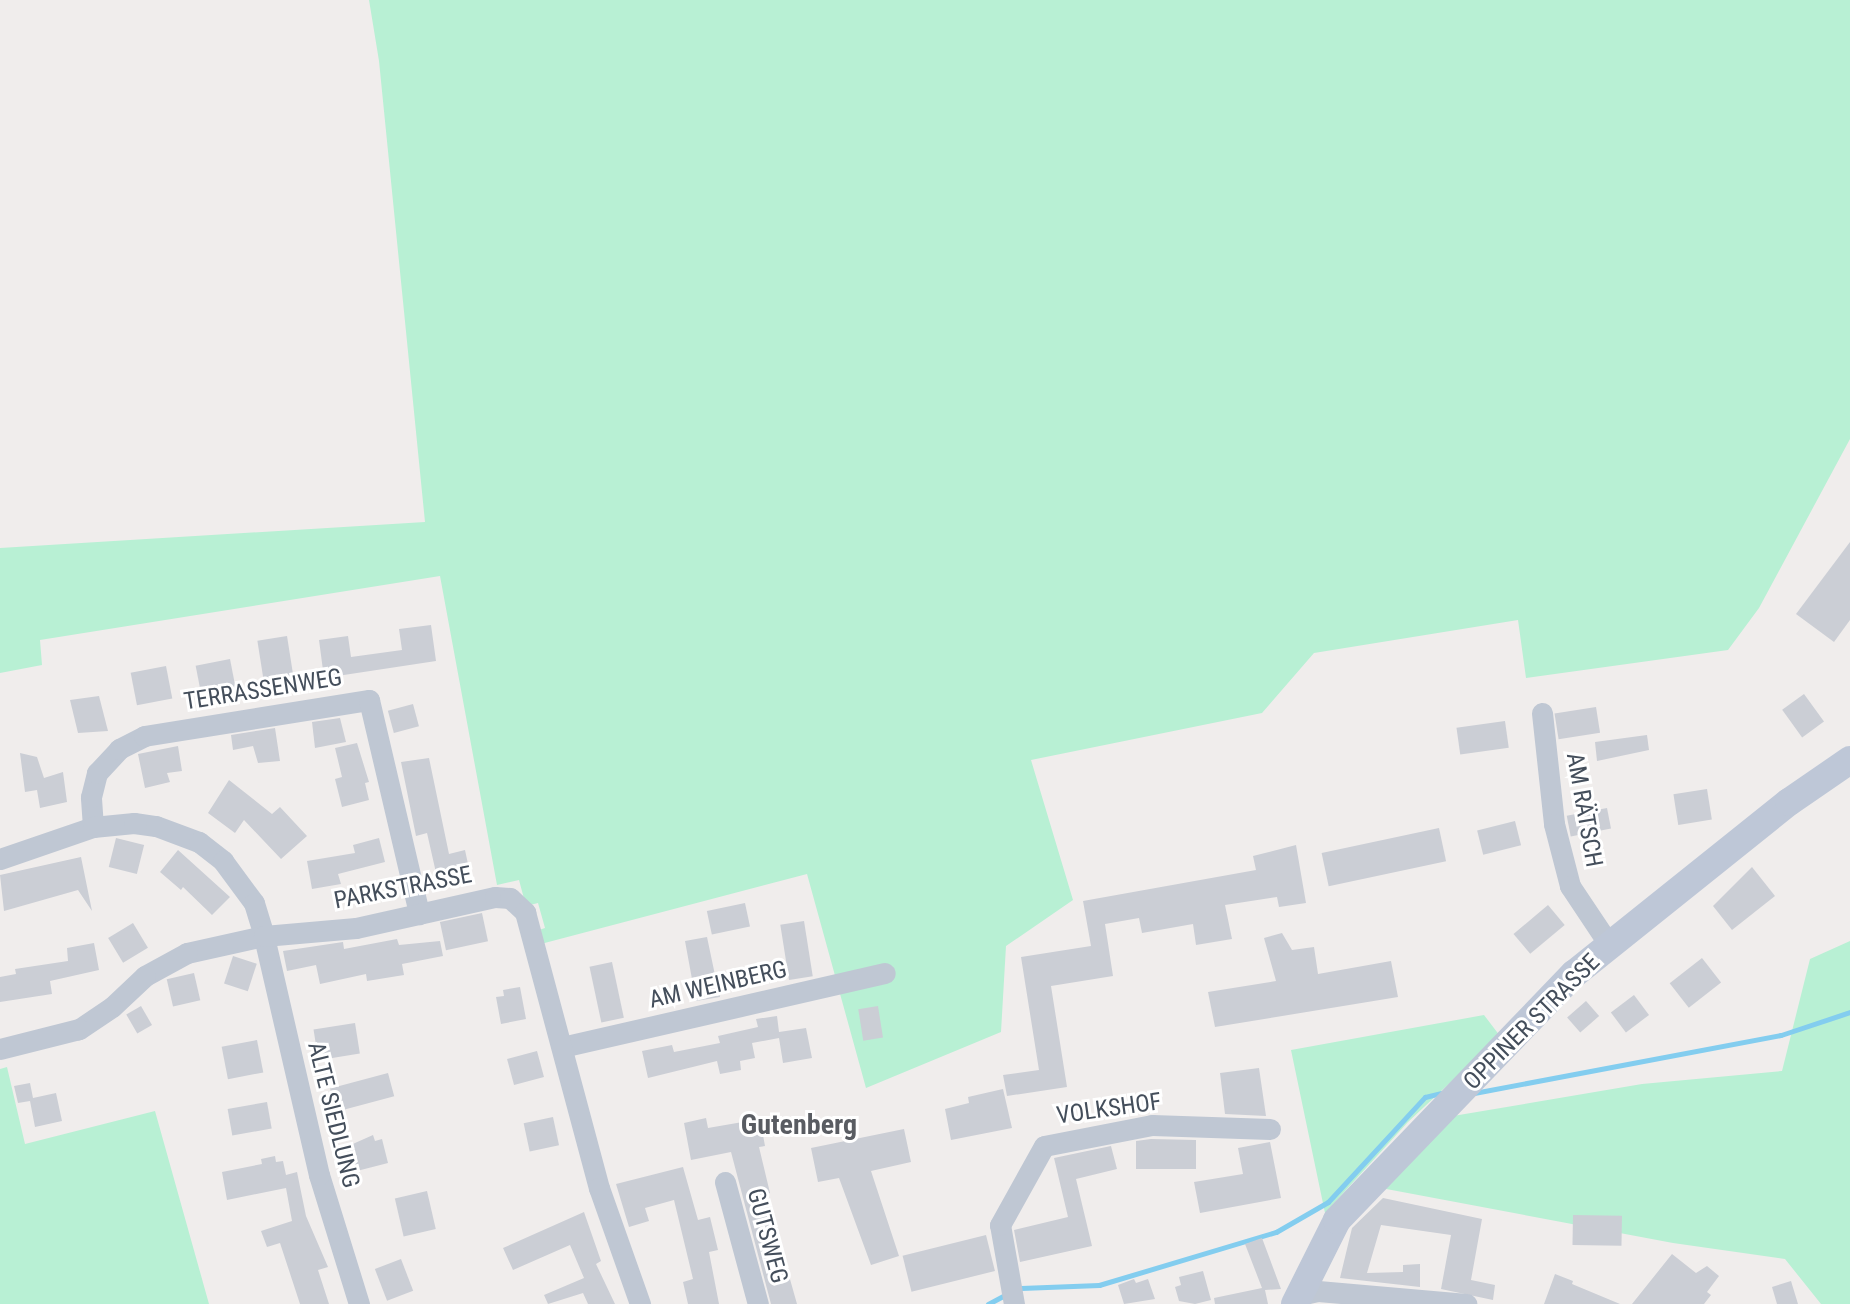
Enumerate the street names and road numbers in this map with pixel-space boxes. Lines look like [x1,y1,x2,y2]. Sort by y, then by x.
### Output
street label: TERRASSENWEG [182,663,344,717]
street label: AM RÄTSCH [1560,750,1608,870]
street label: PARKSTRASSE [332,861,474,915]
street label: OPPINER STRASSE [1458,948,1606,1096]
street label: AM WEINBERG [646,955,790,1015]
street label: ALTE SIEDLUNG [301,1039,365,1191]
street label: VOLKSHOF [1055,1087,1163,1131]
street label: GUTSWEG [741,1186,793,1286]

